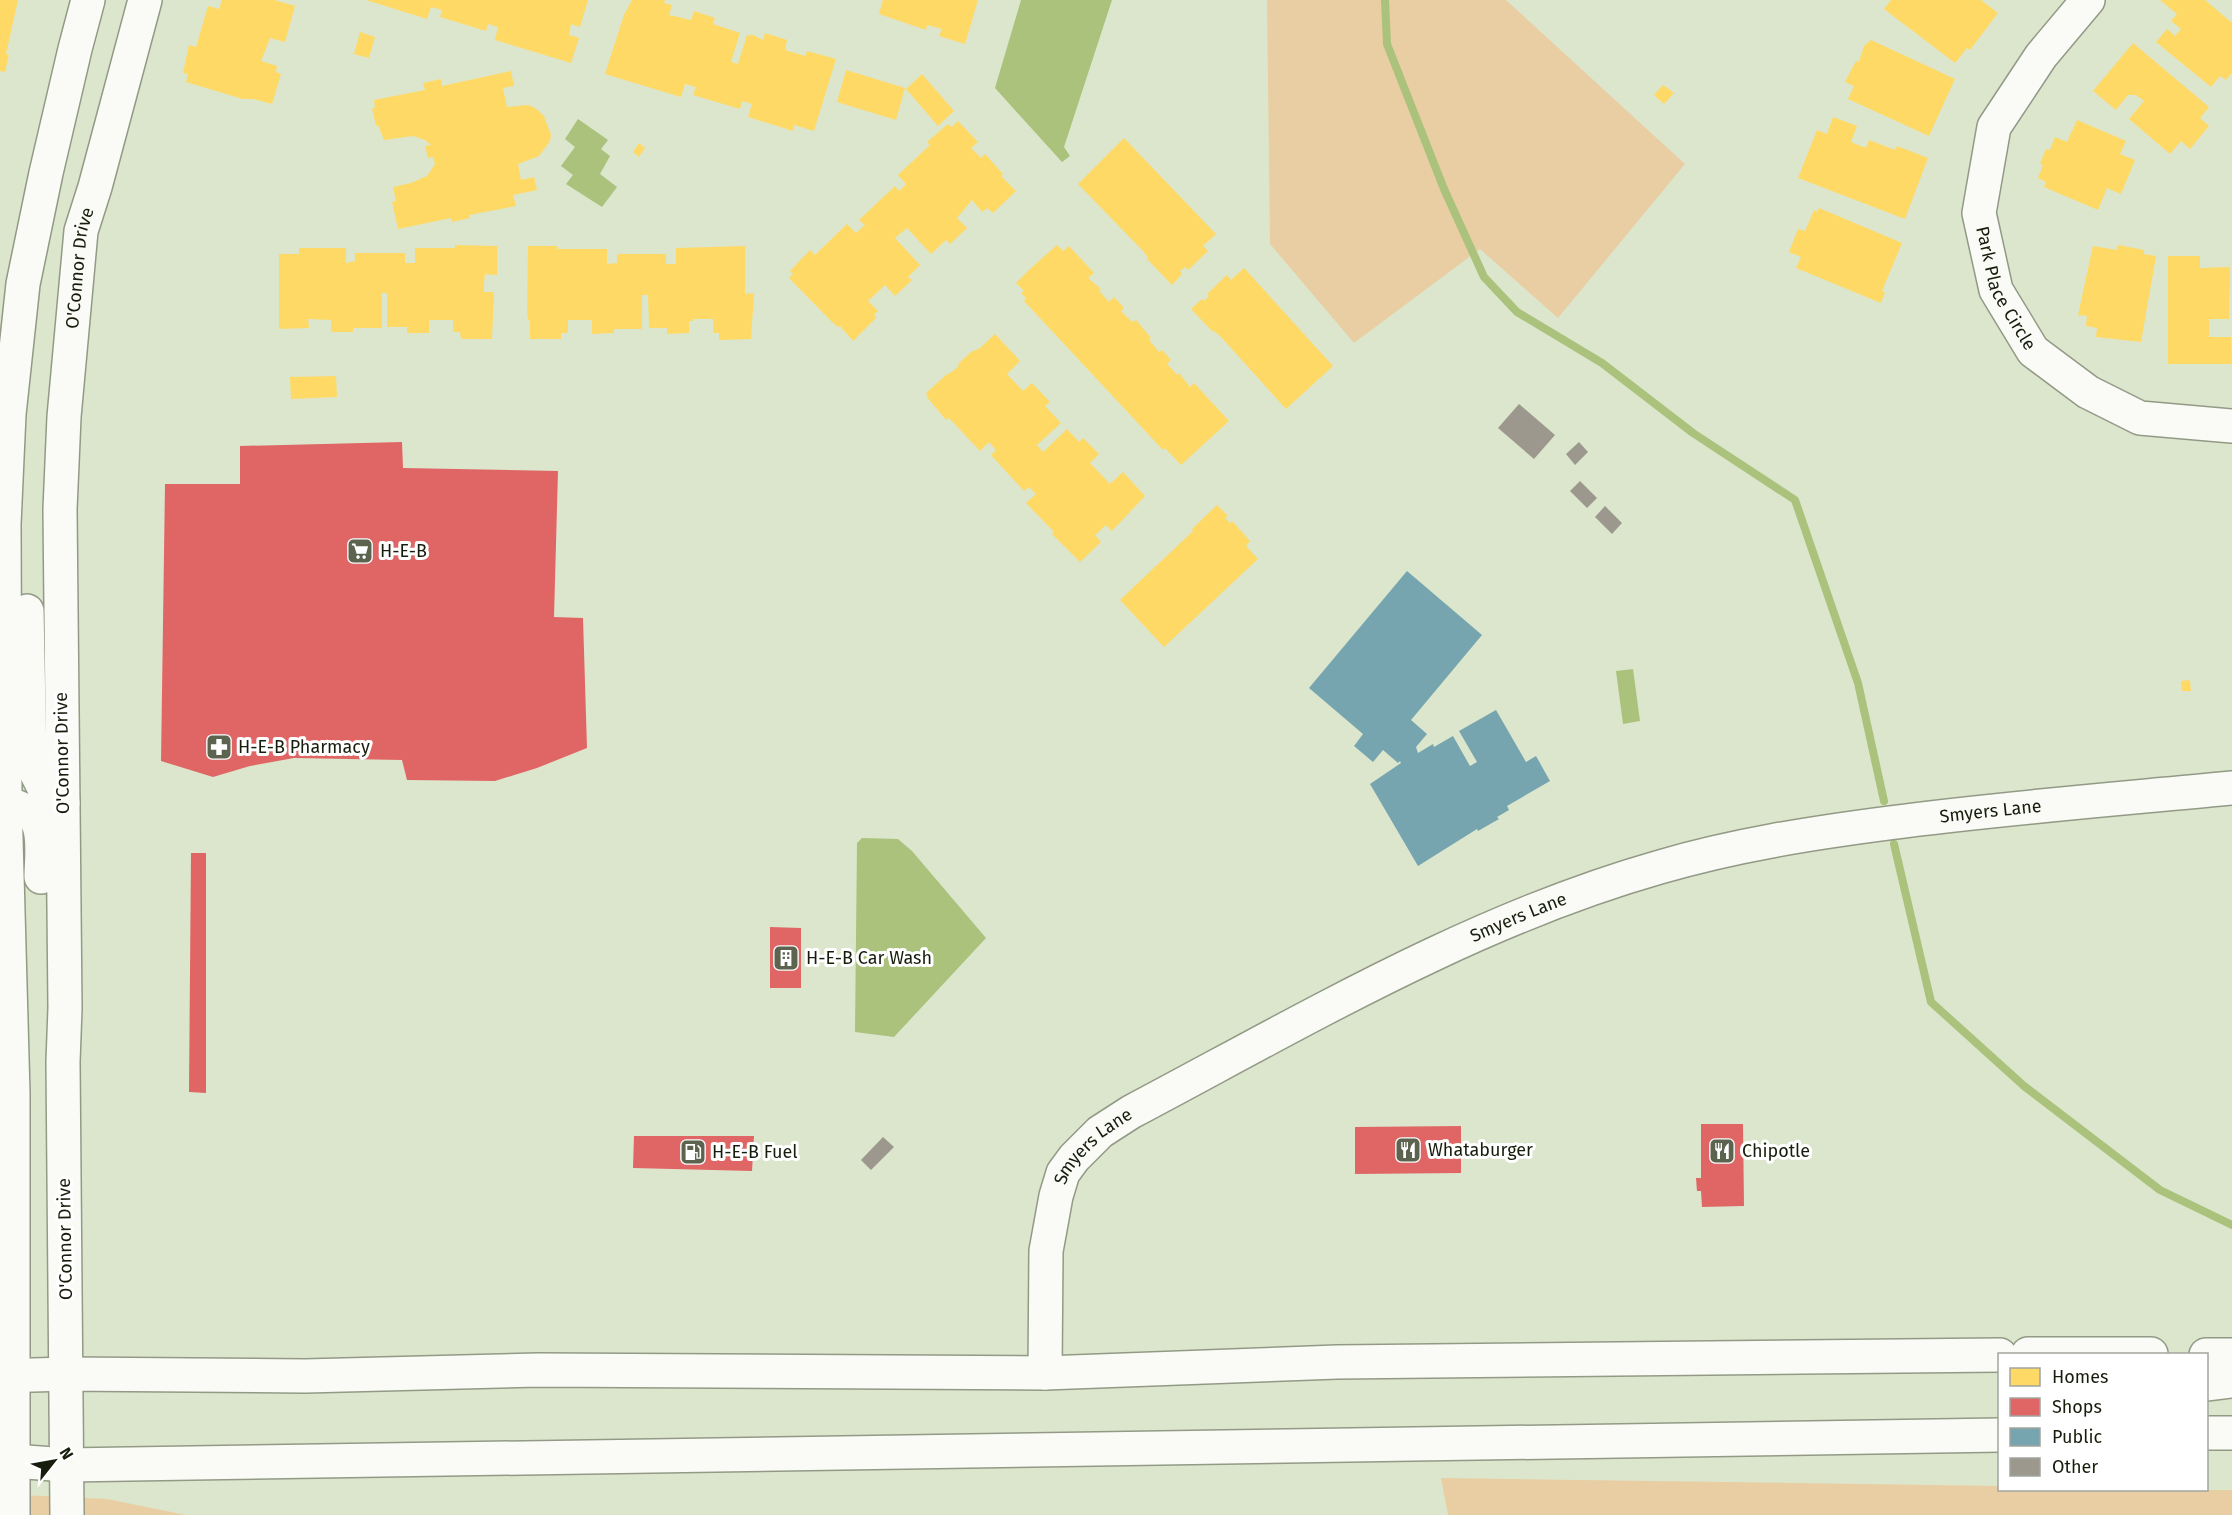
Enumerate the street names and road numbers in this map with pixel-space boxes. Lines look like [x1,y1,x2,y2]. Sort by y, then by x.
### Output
street label: O'Connor Drive [61,205,99,330]
street label: Park Place Circle [1971,224,2041,354]
street label: O'Connor Drive [50,692,74,814]
street label: Smyers Lane [1938,795,2043,828]
street label: Smyers Lane [1467,888,1570,947]
street label: Smyers Lane [1049,1103,1136,1187]
street label: O'Connor Drive [53,1178,77,1300]

